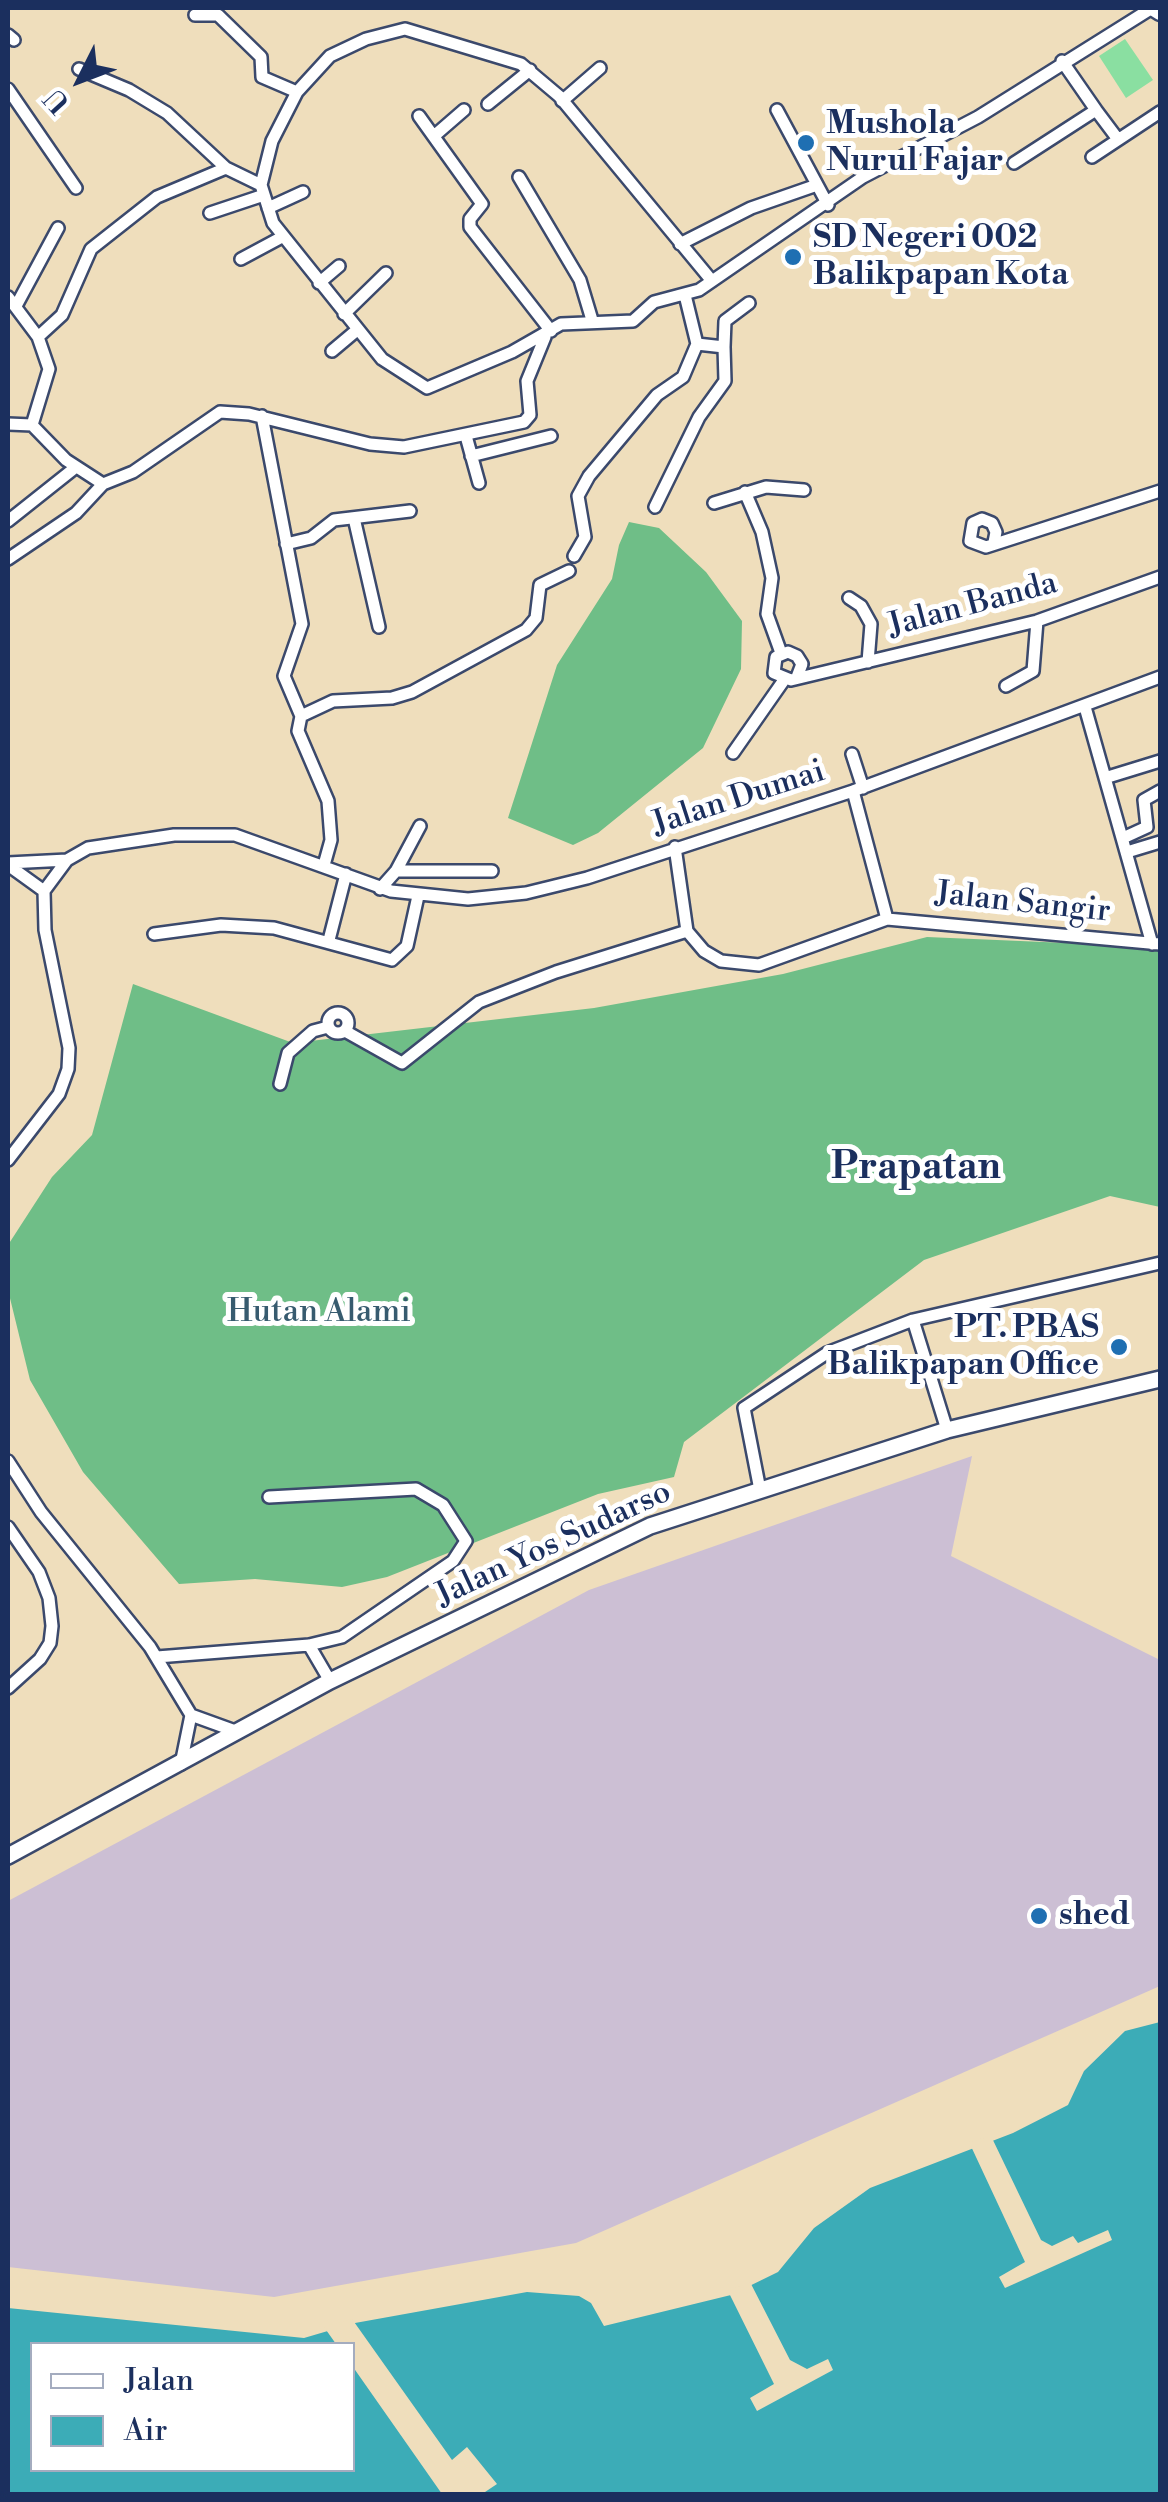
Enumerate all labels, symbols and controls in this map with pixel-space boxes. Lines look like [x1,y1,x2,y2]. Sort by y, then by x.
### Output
north arrow [30,30,130,130]
text: U [37,81,78,120]
place label: Mushola Nurul Fajar [826,106,1003,181]
marker: Mushola Nurul Fajar [795,132,817,154]
place label: SD Negeri 002 Balikpapan Kota [813,220,1069,295]
marker: SD Negeri 002 Balikpapan Kota [782,246,804,268]
street label: Jalan Banda [884,565,1062,647]
street label: Jalan Dumai [648,753,830,845]
street label: Jalan Sangir [934,876,1112,932]
district label: Prapatan [831,1146,1001,1192]
park label: Hutan Alami [227,1294,411,1332]
place label: PT. PBAS Balikpapan Office [827,1310,1099,1385]
marker: PT. PBAS Balikpapan Office [1108,1336,1130,1358]
street label: Jalan Yos Sudarso [430,1474,678,1616]
place label: shed [1059,1897,1130,1935]
marker: shed [1028,1905,1050,1927]
legend [30,2342,355,2472]
text: Jalan [124,2362,194,2400]
text: Air [124,2412,167,2450]

